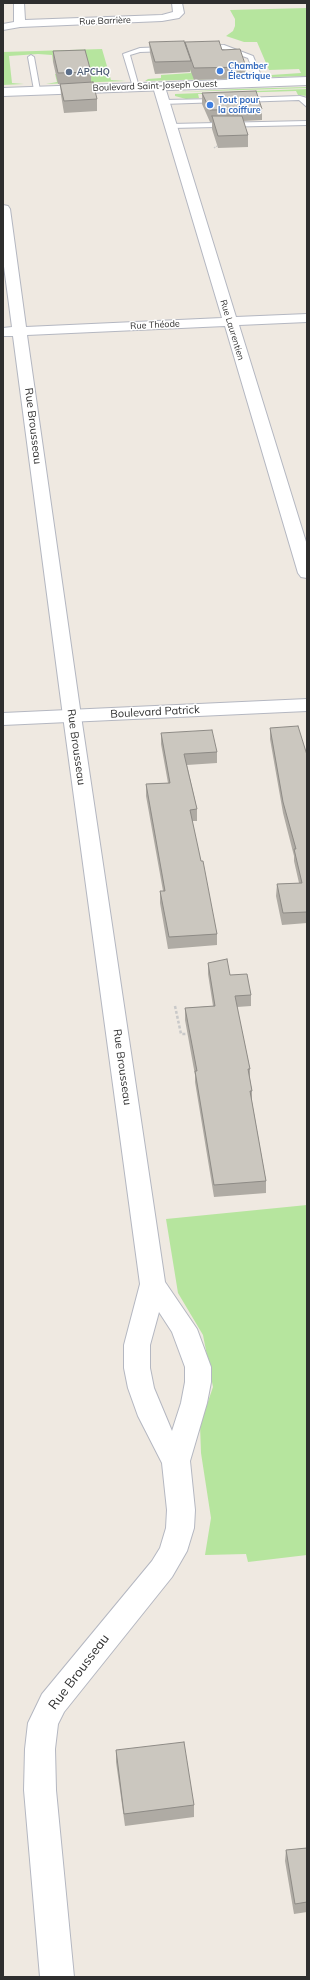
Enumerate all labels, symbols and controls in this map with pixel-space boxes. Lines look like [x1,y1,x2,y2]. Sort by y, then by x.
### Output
street label: Rue Barrière [79,15,131,27]
place label: Chamber Électrique [228,61,270,82]
marker: Chamber Électrique [215,66,225,76]
marker: APCHQ [64,67,74,77]
place label: APCHQ [77,67,110,77]
street label: Boulevard Saint-Joseph Ouest [93,78,217,94]
place label: Tout pour la coiffure [218,95,261,116]
marker: Tout pour la coiffure [205,100,215,110]
street label: Rue Laurentien [218,298,246,362]
street label: Rue Théode [130,318,180,332]
street label: Rue Brousseau [22,387,44,465]
street label: Boulevard Patrick [110,703,200,721]
street label: Rue Brousseau [64,708,88,786]
street label: Rue Brousseau [110,1028,134,1106]
street label: Rue Brousseau [45,1631,113,1713]

